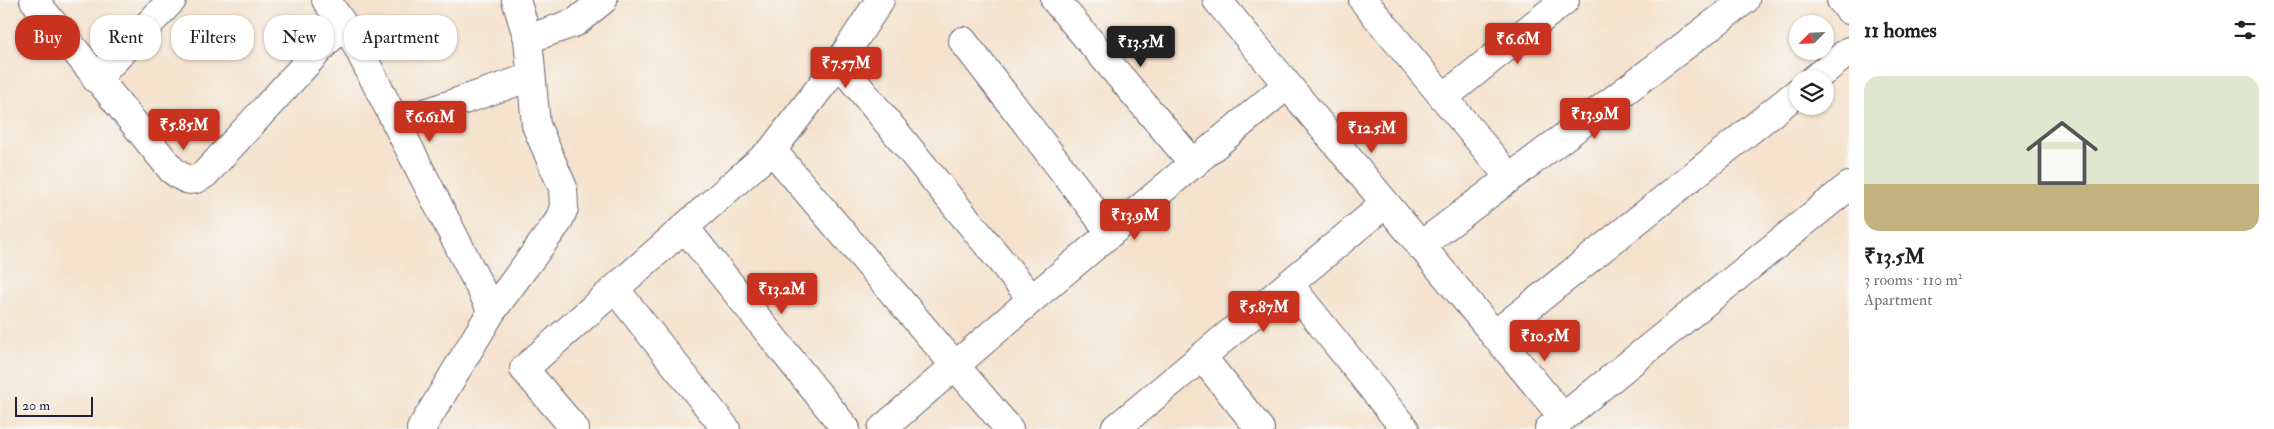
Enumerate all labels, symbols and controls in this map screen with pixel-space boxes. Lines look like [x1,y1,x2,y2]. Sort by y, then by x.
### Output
chip: Buy [15,15,80,60]
chip: Rent [90,15,161,60]
chip: Filters [171,15,254,60]
chip: New [264,15,334,60]
chip: Apartment [344,15,457,60]
north arrow [1789,15,1834,60]
map controls [1789,15,1834,115]
icon: filters [2231,16,2259,44]
text: 11 homes [1864,17,1937,44]
pin: ₹6.6M [1483,22,1553,65]
pin: ₹13.5M [1100,26,1182,68]
text: ₹6.6M [1496,29,1540,49]
text: ₹13.5M [1118,32,1164,52]
pin: ₹7.57M [805,46,887,89]
text: ₹7.57M [822,53,870,73]
button: layers [1789,70,1834,115]
pin: ₹13.9M [1554,98,1636,140]
pin: ₹6.61M [389,100,471,143]
text: ₹13.9M [1571,104,1619,124]
text: ₹6.61M [405,107,455,127]
pin: ₹5.85M [143,108,225,151]
icon: home [2017,108,2107,198]
pin: ₹12.5M [1331,112,1413,154]
text: ₹5.85M [159,115,209,135]
text: ₹12.5M [1348,118,1396,138]
pin: ₹13.9M [1094,198,1176,241]
text: ₹13.9M [1111,205,1159,225]
text: ₹13.5M [1864,243,1925,270]
text: 3 rooms · 110 m² [1864,270,1962,290]
pin: ₹13.2M [741,272,823,315]
text: ₹13.2M [758,279,806,299]
pin: ₹5.87M [1223,290,1305,333]
text: Apartment [1864,290,1932,310]
text: ₹5.87M [1239,297,1289,317]
pin: ₹10.5M [1504,320,1586,362]
text: ₹10.5M [1521,326,1569,346]
scale bar [15,394,92,417]
text: 20 m [22,397,50,414]

